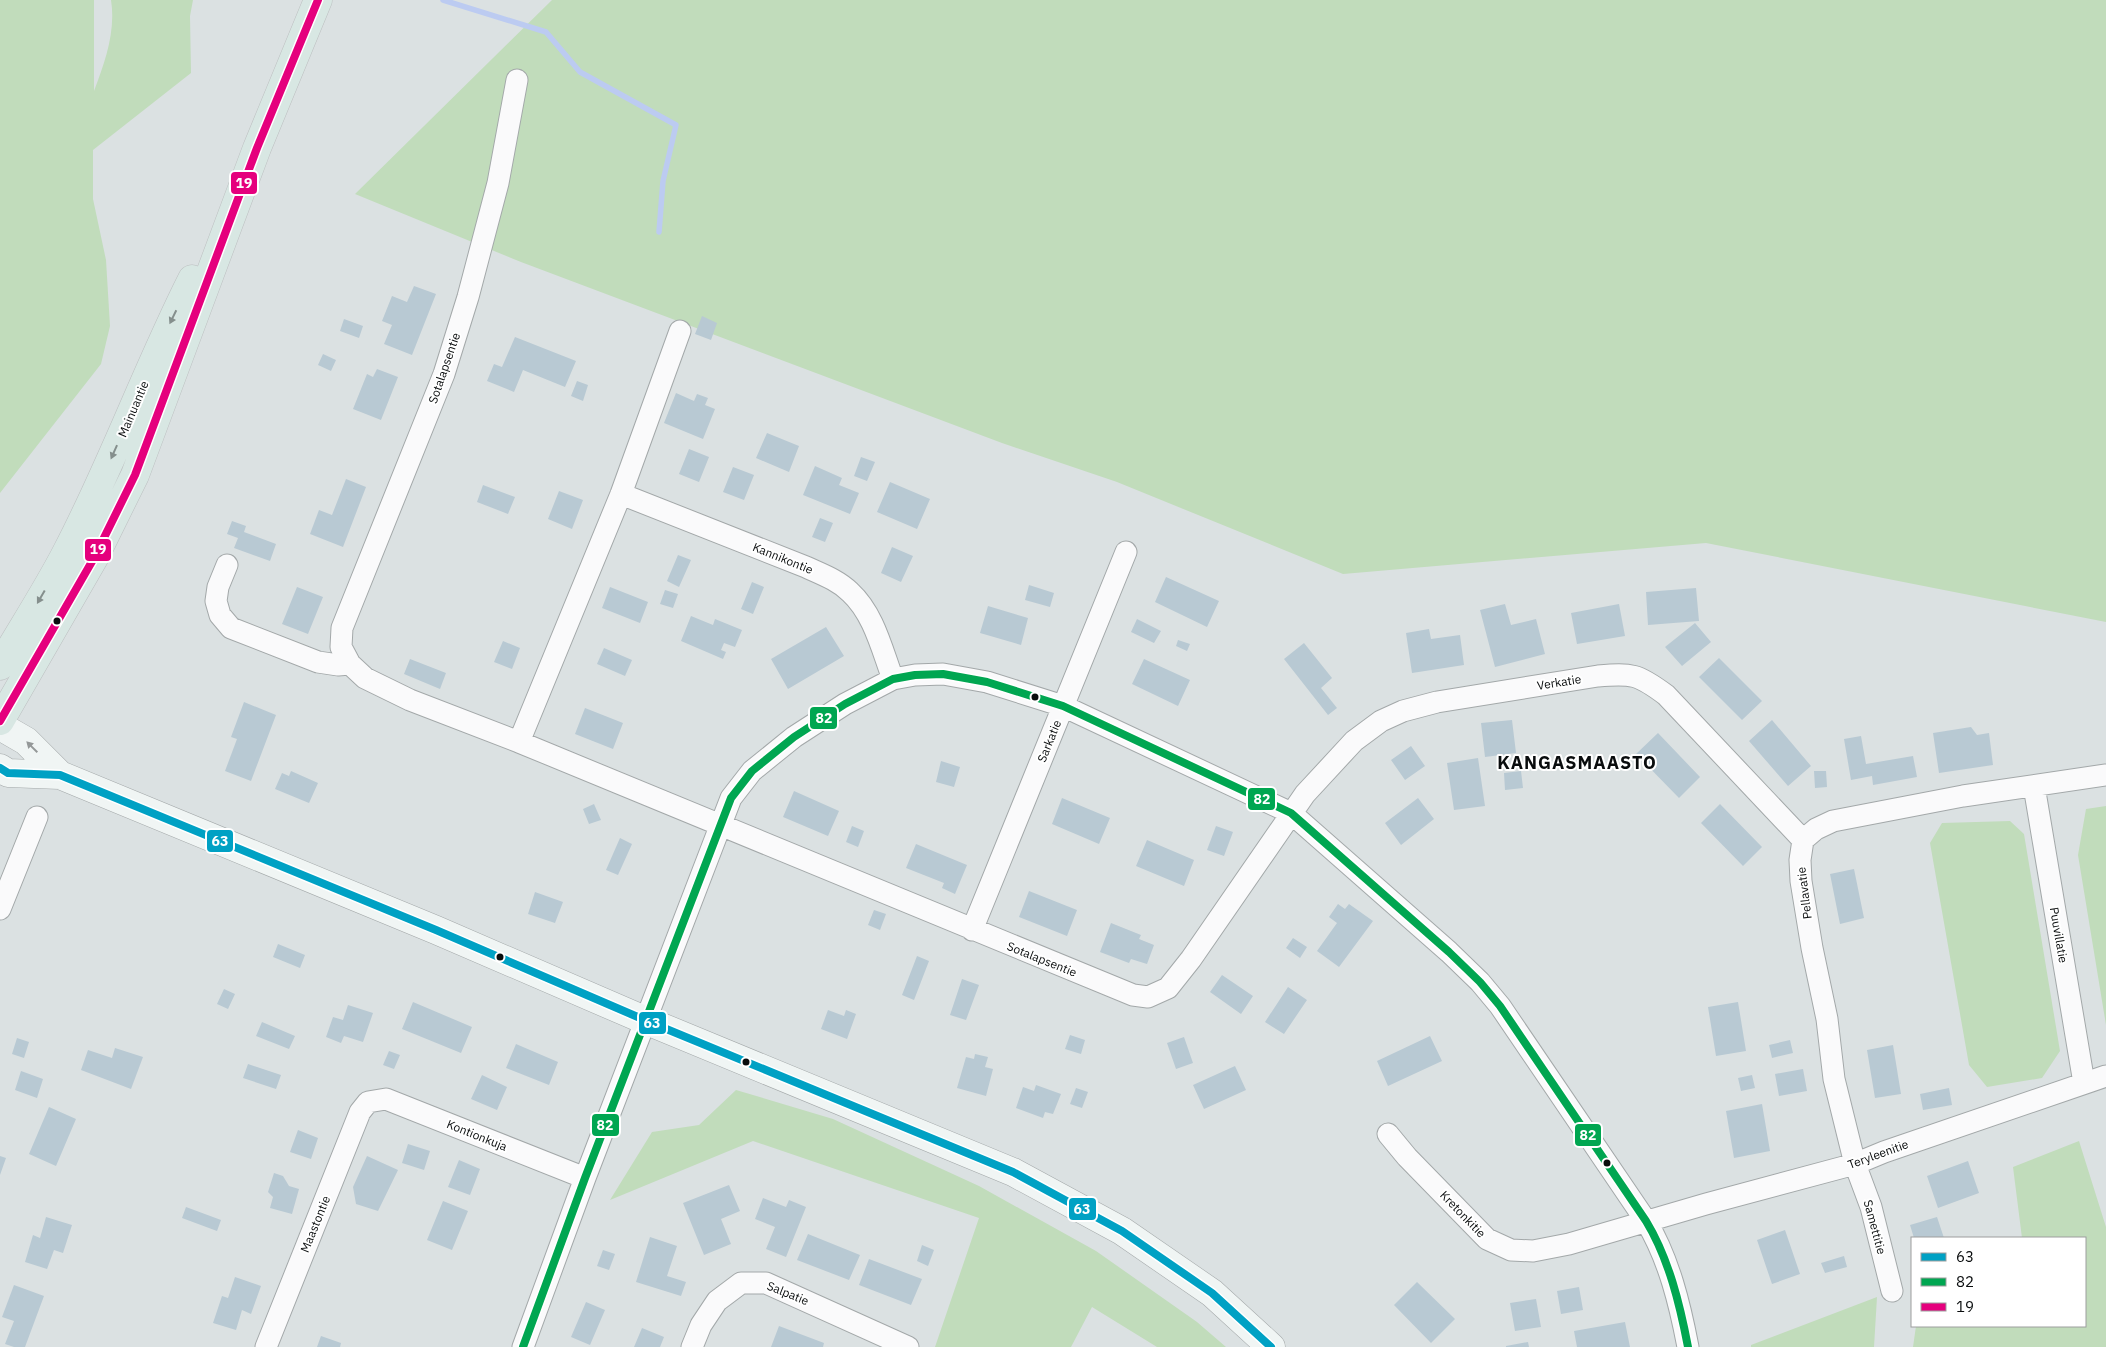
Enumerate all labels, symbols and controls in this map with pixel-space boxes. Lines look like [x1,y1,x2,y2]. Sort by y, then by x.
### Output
line badge: 19 [230,171,258,195]
text: 19 [236,174,252,192]
one-way arrow [169,310,177,324]
street label: Sotalapsentie [425,330,463,405]
street label: Mainuantie [114,378,152,439]
one-way arrow [110,445,118,459]
line badge: 19 [84,538,112,562]
street label: Kannikontie [751,539,816,577]
text: 19 [90,540,106,558]
one-way arrow [36,590,45,603]
unlabelled marker [52,616,62,626]
street label: Verkatie [1536,671,1583,693]
unlabelled marker [1030,692,1040,702]
line badge: 82 [809,706,838,730]
text: 82 [816,709,832,727]
street label: Sarkatie [1034,717,1064,764]
one-way arrow [27,741,39,753]
district label: KANGASMAASTO [1497,751,1657,774]
line badge: 82 [1247,787,1276,811]
text: 82 [1254,790,1270,808]
line badge: 63 [206,829,234,853]
text: 63 [212,832,228,850]
street label: Pellavatie [1793,866,1815,920]
street label: Puuvillatie [2047,906,2071,965]
street label: Sotalapsentie [1005,938,1079,980]
unlabelled marker [495,952,505,962]
line badge: 63 [638,1011,667,1035]
text: 63 [644,1014,660,1032]
unlabelled marker [741,1057,751,1067]
line badge: 82 [591,1113,620,1137]
street label: Kontionkuja [445,1116,510,1154]
text: 82 [597,1116,613,1134]
line badge: 82 [1574,1123,1602,1147]
text: 82 [1580,1126,1596,1144]
street label: Teryleenitie [1846,1136,1911,1172]
unlabelled marker [1602,1158,1612,1168]
street label: Kretonkitie [1437,1187,1489,1241]
street label: Maastontie [297,1193,333,1255]
line badge: 63 [1068,1197,1097,1221]
street label: Samettitie [1861,1198,1890,1256]
text: 63 [1074,1200,1090,1218]
legend [1911,1237,2086,1327]
text: 63 [1956,1247,1974,1266]
text: 82 [1956,1272,1974,1291]
street label: Salpatie [765,1278,812,1308]
text: 19 [1956,1297,1974,1316]

